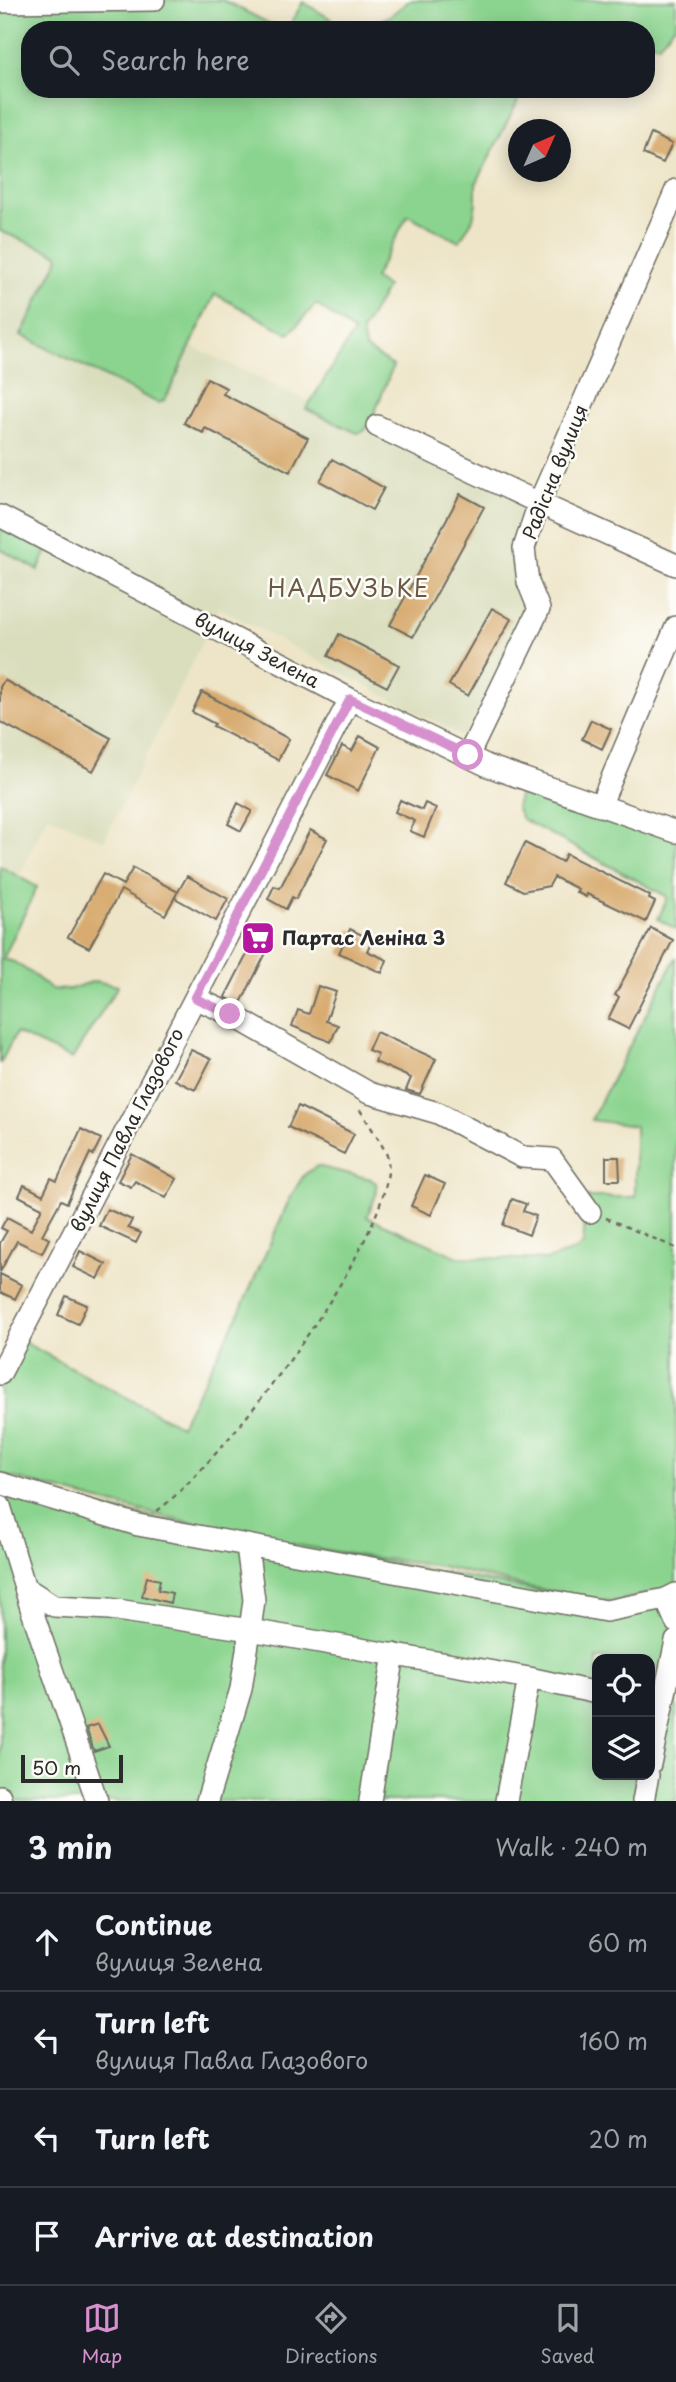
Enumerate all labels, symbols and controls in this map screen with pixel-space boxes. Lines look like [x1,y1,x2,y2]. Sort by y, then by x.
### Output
search box [21,21,655,98]
text: Search here [101,40,250,79]
icon: search [45,41,83,79]
north arrow [508,119,571,182]
street label: Радісна вулиця [514,400,594,543]
district label: НАДБУЗЬКЕ [268,570,430,605]
street label: вулиця Зелена [190,604,325,694]
route start [452,739,483,770]
supermarket icon: Партас Леніна 3 [239,919,277,957]
place label: Партас Леніна 3 [282,923,445,951]
route end [214,998,245,1029]
street label: вулиця Павла Глазового [62,1023,190,1236]
map controls [592,1654,655,1780]
button: locate [592,1654,655,1717]
button: layers [592,1717,655,1780]
scale bar [21,1752,122,1784]
text: 50 m [32,1753,81,1781]
text: 3 min [28,1824,113,1869]
text: Walk · 240 m [496,1829,648,1864]
text: Continue [95,1905,212,1944]
icon: ahead [28,1923,66,1961]
text: 60 m [588,1925,648,1960]
text: вулиця Зелена [95,1944,262,1979]
text: Turn left [95,2003,210,2042]
icon: left [28,2021,66,2059]
text: 160 m [579,2023,648,2058]
text: вулиця Павла Глазового [95,2042,368,2077]
icon: left [28,2119,66,2157]
text: Turn left [95,2119,210,2158]
text: 20 m [589,2121,648,2156]
icon: arrive [28,2217,66,2255]
text: Arrive at destination [95,2217,374,2256]
tab: Map [82,2299,122,2369]
tab: Directions [285,2299,378,2369]
tab: Saved [541,2299,594,2369]

